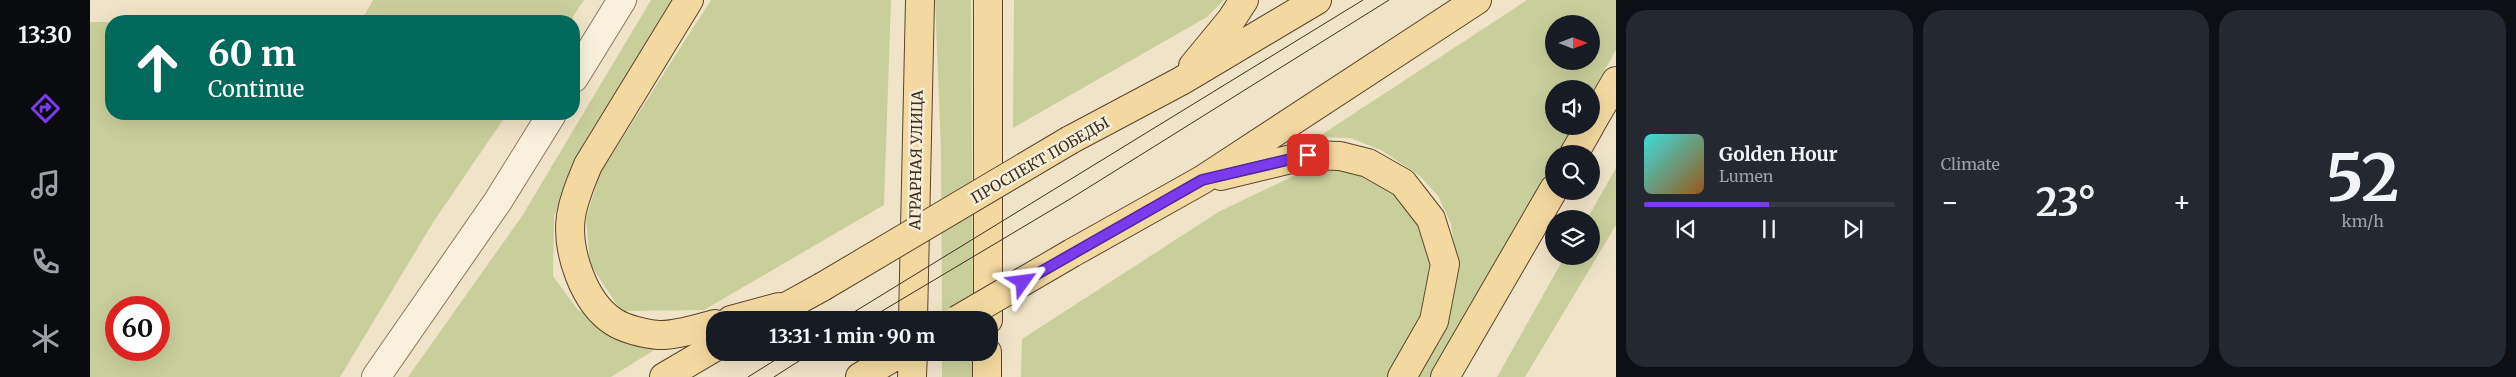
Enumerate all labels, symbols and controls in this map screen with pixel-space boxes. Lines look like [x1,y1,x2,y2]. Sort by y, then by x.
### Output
north arrow [1545,15,1600,70]
map controls [1545,15,1600,265]
text: 13:30 [18,21,72,49]
text: 60 m [208,32,296,76]
icon: ahead [125,35,190,100]
text: Continue [208,75,304,103]
button: sound [1545,80,1600,135]
street label: АГРАРНАЯ УЛИЦА [905,89,927,231]
icon: directions [28,91,63,126]
street label: ПРОСПЕКТ ПОБЕДЫ [967,113,1113,207]
pin [1287,134,1329,176]
text: 52 [2326,137,2400,219]
icon: arrive [1294,141,1322,169]
text: Golden Hour [1719,142,1838,166]
button: search [1545,145,1600,200]
text: Climate [1941,154,2000,174]
text: Lumen [1719,166,1773,186]
icon: music [28,167,63,202]
text: 23° [2036,179,2096,226]
text: − [1941,184,1959,220]
text: + [2173,184,2191,220]
button: layers [1545,210,1600,265]
text: km/h [2341,211,2384,231]
icon: previous [1672,215,1700,243]
icon: pause [1755,215,1783,243]
icon: next [1839,215,1867,243]
icon: phone [28,244,63,279]
position arrow [996,255,1048,307]
speed limit sign: 60 [105,296,170,361]
icon: climate [28,321,63,356]
text: 13:31 · 1 min · 90 m [769,324,935,348]

